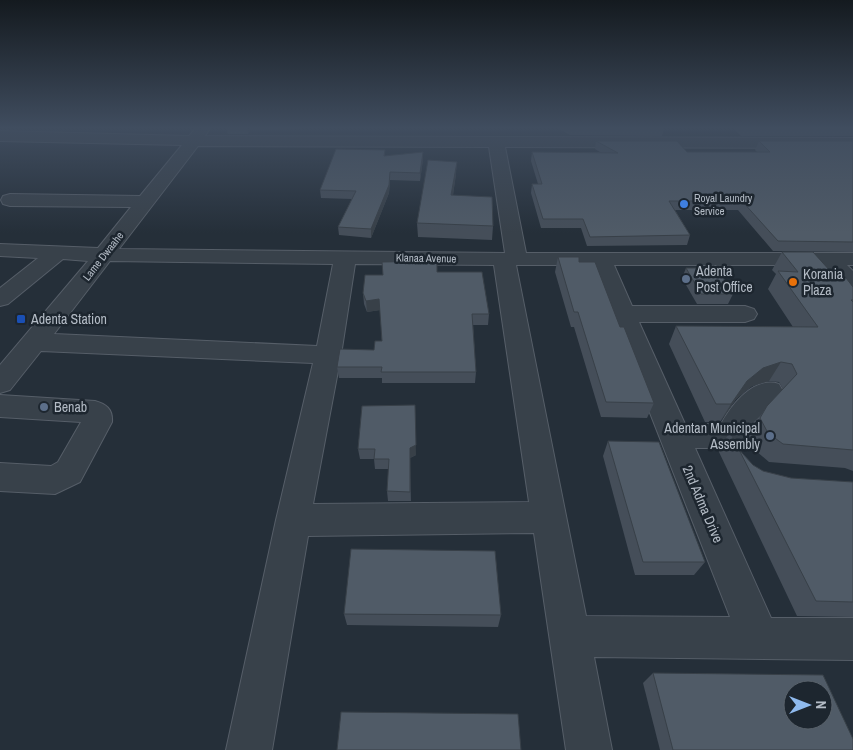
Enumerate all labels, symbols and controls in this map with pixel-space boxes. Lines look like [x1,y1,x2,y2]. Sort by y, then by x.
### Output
place label: Royal Laundry Service [694,191,753,218]
marker: Royal Laundry Service [678,198,690,210]
street label: Lame Dwaahe [80,229,126,283]
street label: Klanaa Avenue [396,250,456,266]
place label: Adenta Post Office [695,262,753,296]
place label: Korania Plaza [803,265,844,299]
marker: Adenta Post Office [680,273,692,285]
marker: Korania Plaza [787,276,799,288]
place label: Adenta Station [30,310,107,328]
marker: Adenta Station [15,313,27,325]
place label: Benab [54,398,87,416]
marker: Benab [38,401,50,413]
place label: Adentan Municipal Assembly [663,419,760,453]
marker: Adentan Municipal Assembly [764,430,776,442]
street label: 2nd Adma Drive [679,463,727,545]
north arrow [783,680,833,730]
text: N [812,701,830,709]

